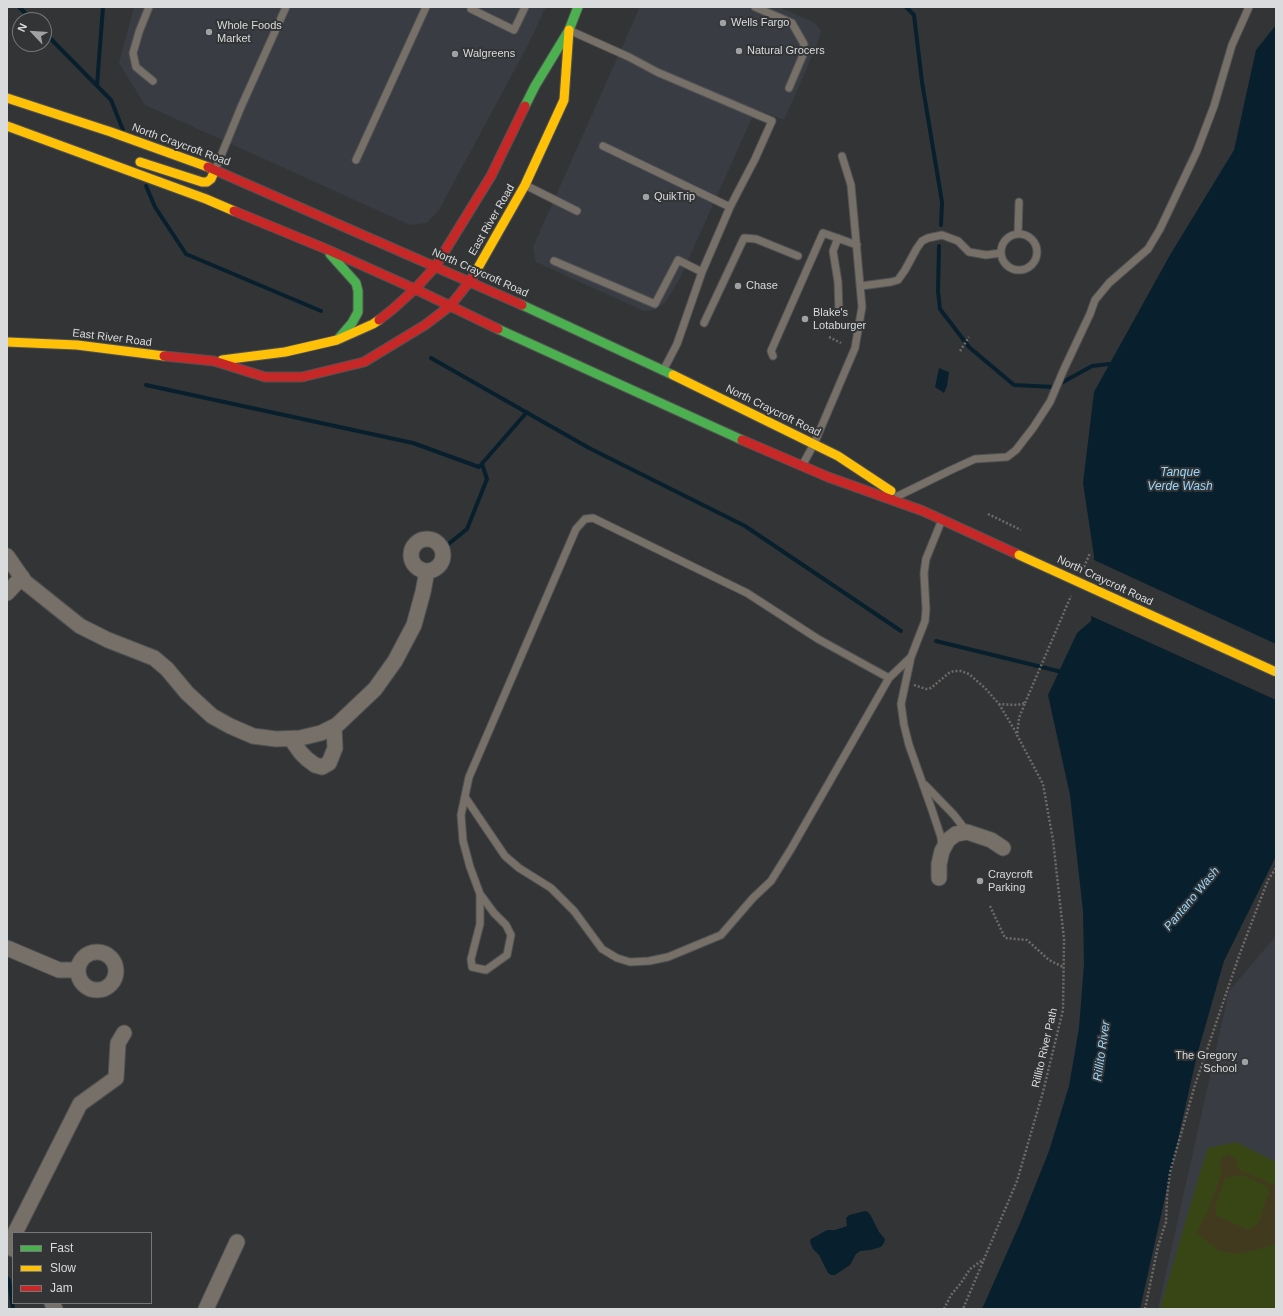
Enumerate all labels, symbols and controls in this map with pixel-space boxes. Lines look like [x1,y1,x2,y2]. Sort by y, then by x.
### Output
north arrow [12,12,52,52]
place label: Wells Fargo [731,16,789,30]
marker: Wells Fargo [718,18,728,28]
place label: Whole Foods Market [217,19,282,45]
text: N [15,21,29,33]
marker: Whole Foods Market [204,27,214,37]
place label: Natural Grocers [747,44,825,58]
marker: Natural Grocers [734,46,744,56]
place label: Walgreens [463,47,515,61]
marker: Walgreens [450,49,460,59]
street label: North Craycroft Road [130,121,232,169]
street label: East River Road [466,182,518,258]
place label: QuikTrip [654,190,695,204]
marker: QuikTrip [641,192,651,202]
street label: North Craycroft Road [430,246,530,300]
place label: Chase [746,279,778,293]
marker: Chase [733,281,743,291]
place label: Blake's Lotaburger [813,306,866,332]
marker: Blake's Lotaburger [800,314,810,324]
street label: East River Road [71,327,153,349]
street label: North Craycroft Road [723,382,823,440]
water label: Tanque Verde Wash [1147,466,1213,494]
street label: North Craycroft Road [1055,553,1155,609]
water label: Pantano Wash [1161,864,1223,934]
place label: Craycroft Parking [988,868,1033,894]
marker: Craycroft Parking [975,876,985,886]
street label: Rillito River Path [1029,1007,1061,1089]
water label: Rillito River [1091,1020,1113,1082]
place label: The Gregory School [1175,1049,1237,1075]
marker: The Gregory School [1240,1057,1250,1067]
legend [12,1232,152,1304]
text: Fast [50,1241,73,1255]
text: Slow [50,1261,76,1275]
text: Jam [50,1281,73,1295]

